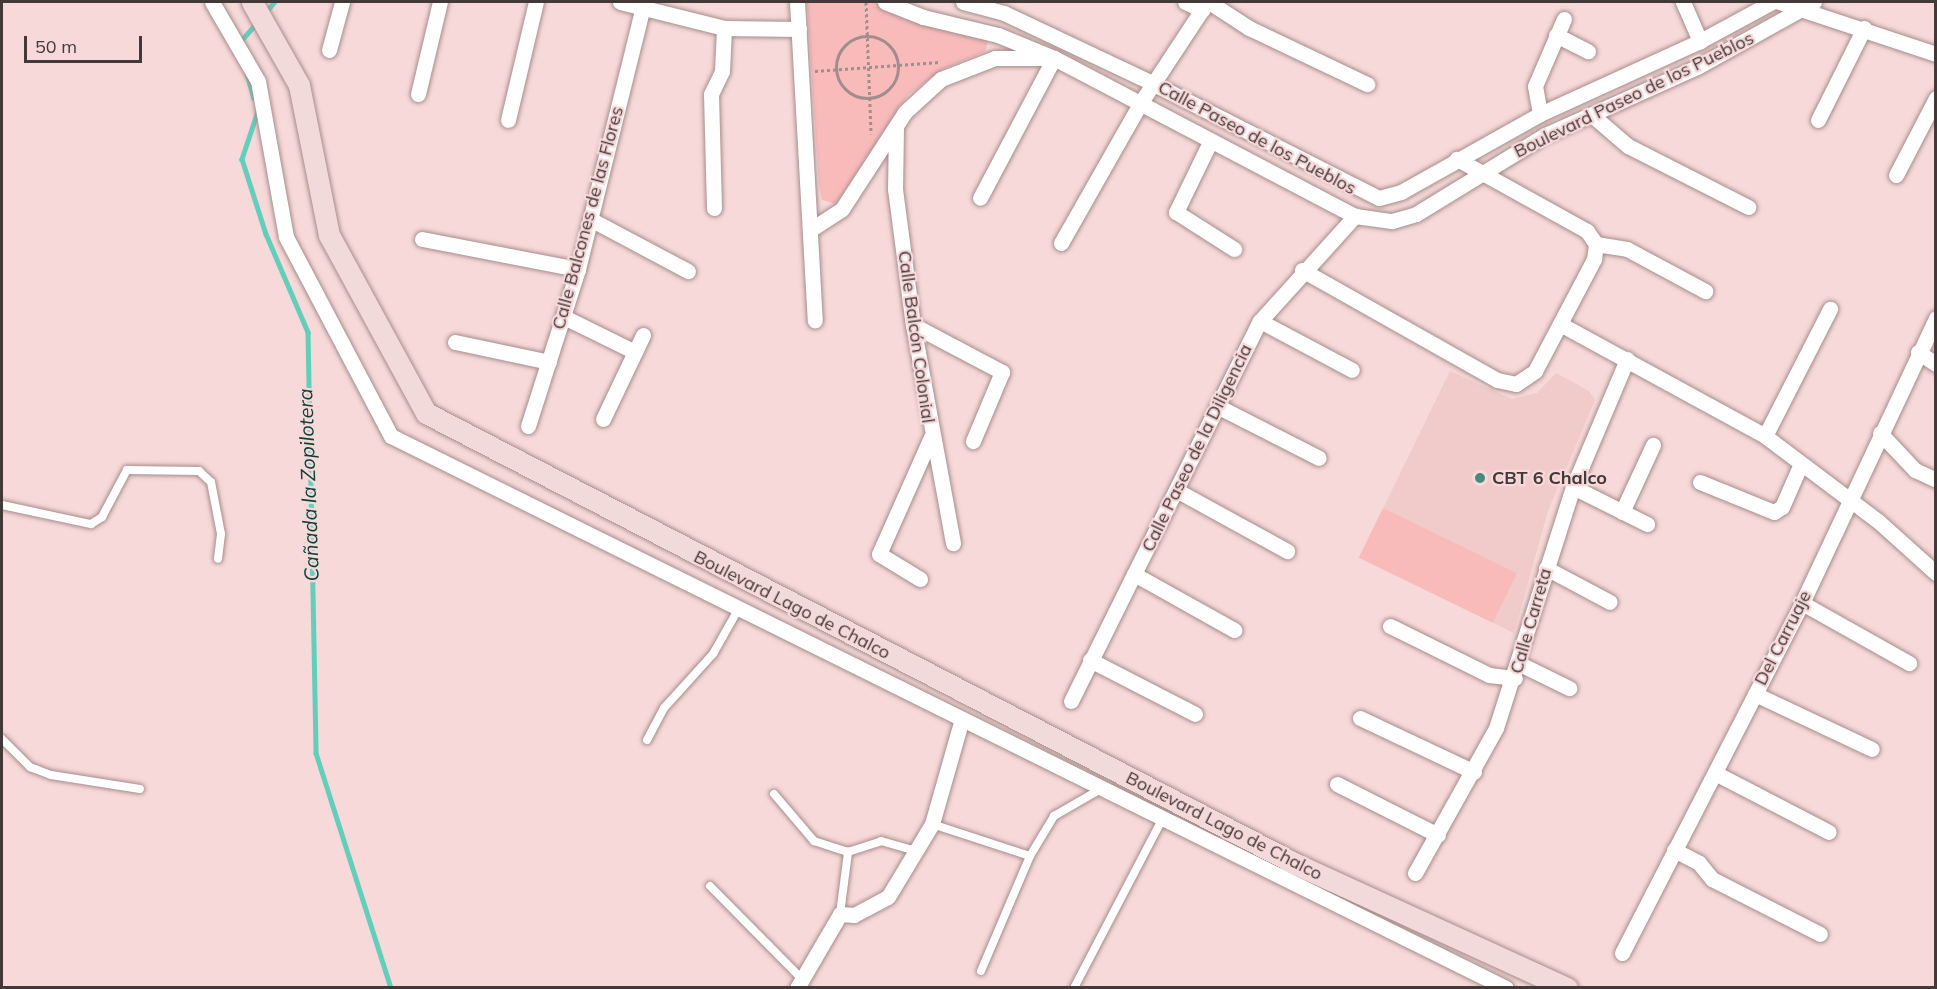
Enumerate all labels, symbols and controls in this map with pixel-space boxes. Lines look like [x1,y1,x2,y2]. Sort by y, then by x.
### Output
scale bar [27,24,146,62]
street label: Boulevard Paseo de los Pueblos [1510,27,1758,163]
text: 50 m [35,35,77,58]
street label: Calle Paseo de los Pueblos [1154,77,1360,199]
street label: Calle Balcones de las Flores [548,104,628,332]
street label: Calle Balcón Colonial [893,249,939,425]
street label: Calle Paseo de la Diligencia [1137,341,1257,555]
water label: Cañada la Zopilotera [293,388,323,582]
place label: CBT 6 Chalco [1492,467,1607,489]
marker: CBT 6 Chalco [1473,471,1487,485]
street label: Boulevard Lago de Chalco [690,546,894,664]
street label: Calle Carreta [1506,566,1556,676]
street label: Del Carruaje [1750,587,1816,689]
street label: Boulevard Lago de Chalco [1122,767,1326,885]

